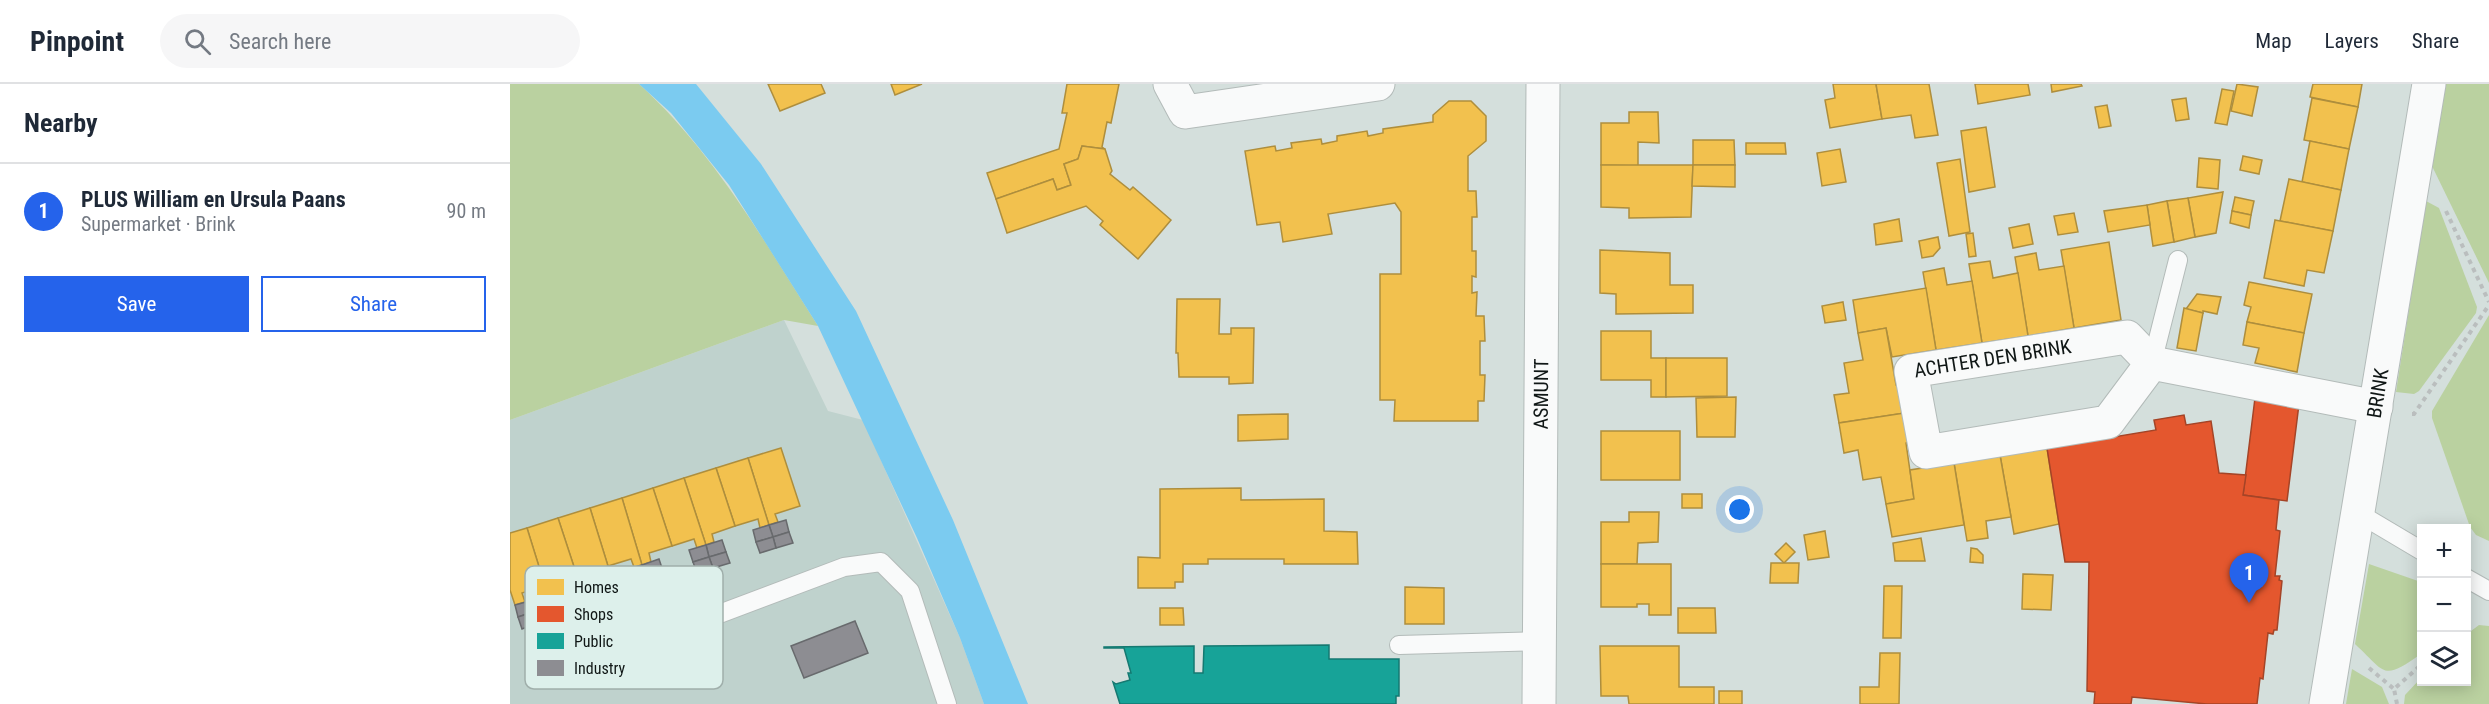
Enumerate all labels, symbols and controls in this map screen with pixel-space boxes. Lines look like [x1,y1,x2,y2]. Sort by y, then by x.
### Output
search box [160,14,580,68]
text: Pinpoint [30,25,124,58]
icon: search [181,25,214,58]
text: Search here [229,29,331,54]
text: Map [2255,29,2292,53]
text: Layers [2325,29,2379,53]
text: Share [2412,29,2459,53]
text: Nearby [24,108,98,138]
text: PLUS William en Ursula Paans [81,187,346,212]
text: 1 [38,199,49,223]
text: 90 m [447,199,486,223]
text: Supermarket · Brink [81,212,236,236]
button: Save [24,276,249,332]
button: Share [261,276,486,332]
street label: ACHTER DEN BRINK [1912,334,2073,382]
street label: ASMUNT [1529,359,1553,429]
street label: BRINK [2362,367,2394,420]
your location [1725,495,1754,524]
map controls [2417,524,2471,686]
button: + [2417,524,2471,578]
pin: 1 [2230,554,2268,603]
legend [525,566,723,689]
text: Homes [574,578,619,597]
button: − [2417,578,2471,632]
text: Shops [574,605,613,624]
text: Public [574,632,613,651]
button: layers [2417,632,2471,686]
text: Industry [574,659,625,678]

